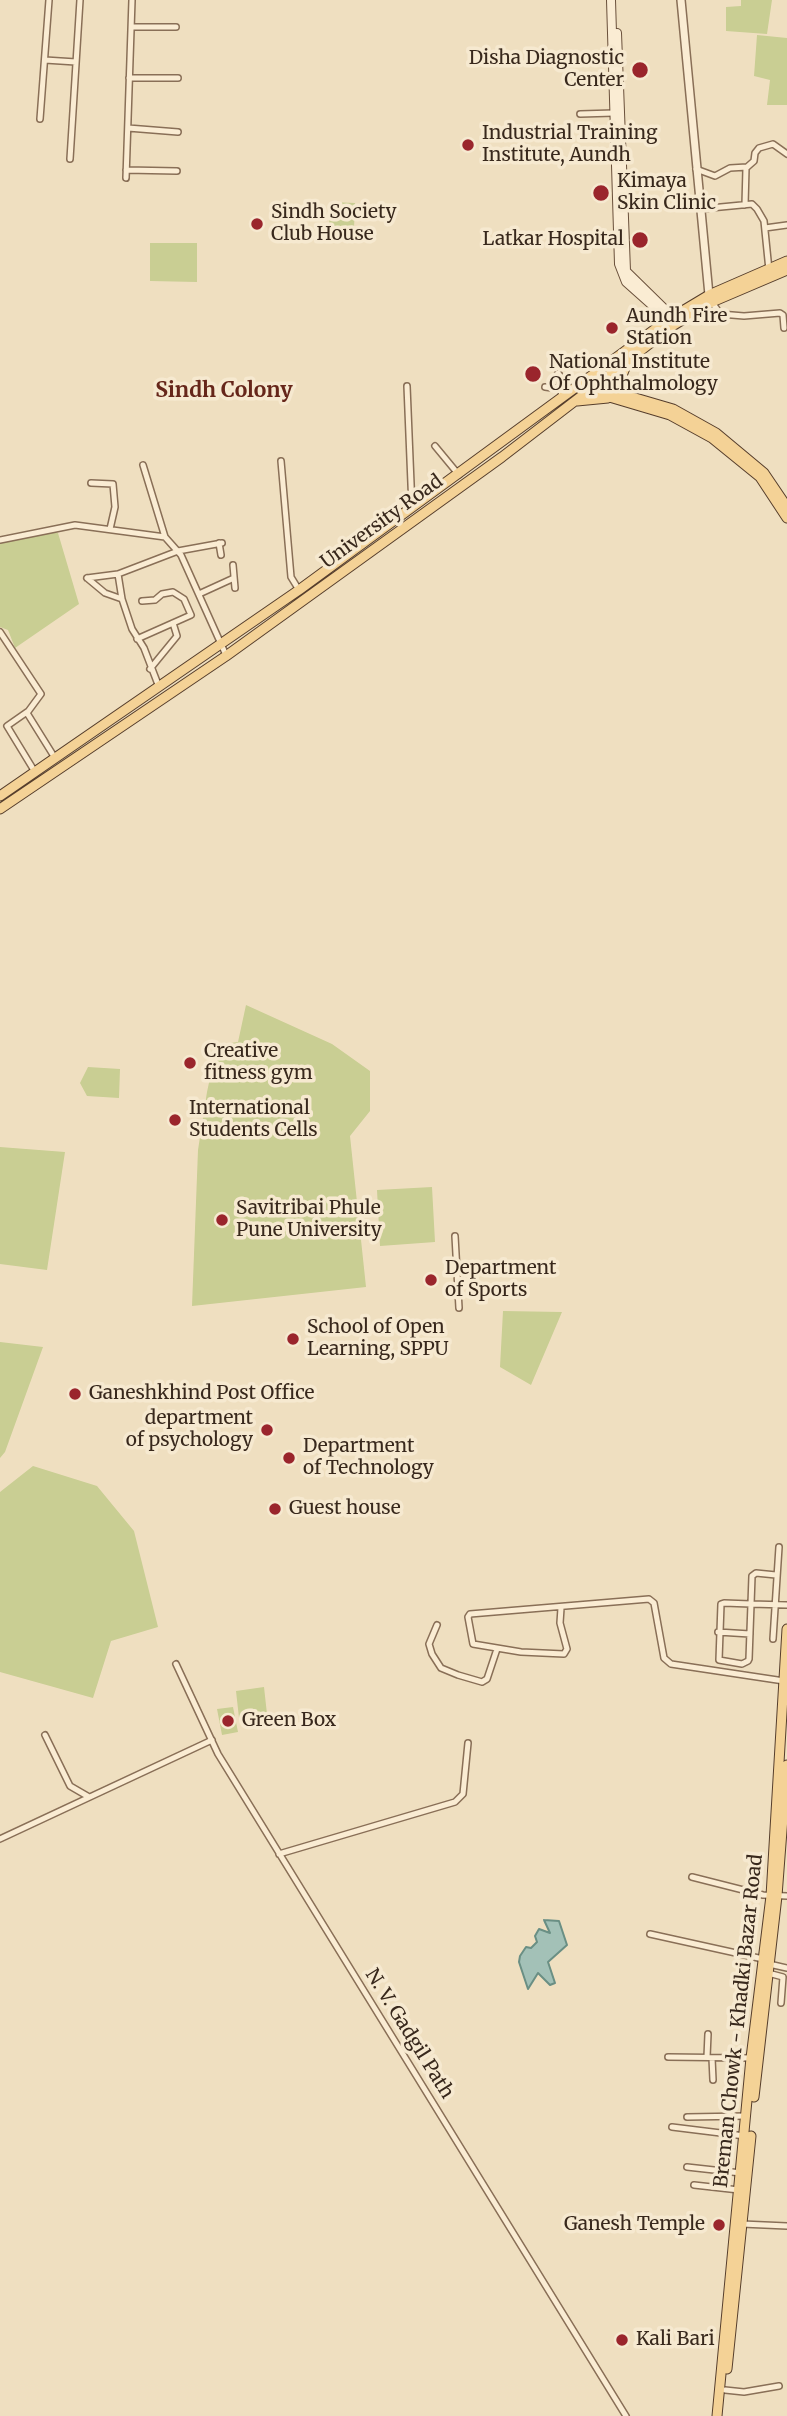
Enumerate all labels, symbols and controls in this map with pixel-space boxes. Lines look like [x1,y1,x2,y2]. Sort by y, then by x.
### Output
place label: Disha Diagnostic Center [469,48,624,92]
marker: Disha Diagnostic Center [630,60,650,80]
place label: Industrial Training Institute, Aundh [482,123,657,167]
marker: Industrial Training Institute, Aundh [460,137,476,153]
place label: Kimaya Skin Clinic [617,171,716,215]
marker: Kimaya Skin Clinic [591,183,611,203]
place label: Sindh Society Club House [271,202,397,246]
marker: Sindh Society Club House [249,216,265,232]
place label: Latkar Hospital [483,229,624,251]
marker: Latkar Hospital [630,230,650,250]
place label: Aundh Fire Station [626,306,727,350]
marker: Aundh Fire Station [604,320,620,336]
place label: National Institute Of Ophthalmology [549,352,718,396]
marker: National Institute Of Ophthalmology [523,364,543,384]
district label: Sindh Colony [155,378,293,404]
street label: University Road [317,470,447,574]
place label: Creative fitness gym [204,1041,313,1085]
marker: Creative fitness gym [182,1055,198,1071]
place label: International Students Cells [189,1098,318,1142]
marker: International Students Cells [167,1112,183,1128]
place label: Savitribai Phule Pune University [236,1198,382,1242]
marker: Savitribai Phule Pune University [214,1212,230,1228]
place label: Department of Sports [445,1258,556,1302]
marker: Department of Sports [423,1272,439,1288]
place label: School of Open Learning, SPPU [307,1317,449,1361]
marker: School of Open Learning, SPPU [285,1331,301,1347]
place label: Ganeshkhind Post Office [89,1383,315,1405]
marker: Ganeshkhind Post Office [67,1386,83,1402]
place label: department of psychology [126,1408,253,1452]
marker: department of psychology [259,1422,275,1438]
place label: Department of Technology [303,1436,434,1480]
marker: Department of Technology [281,1450,297,1466]
place label: Guest house [289,1498,401,1520]
marker: Guest house [267,1501,283,1517]
place label: Green Box [242,1710,336,1732]
marker: Green Box [220,1713,236,1729]
street label: Breman Chowk - Khadki Bazar Road [710,1853,768,2189]
street label: N. V. Gadgil Path [360,1965,458,2103]
place label: Ganesh Temple [564,2214,705,2236]
marker: Ganesh Temple [711,2217,727,2233]
place label: Kali Bari [636,2329,715,2351]
marker: Kali Bari [614,2332,630,2348]

